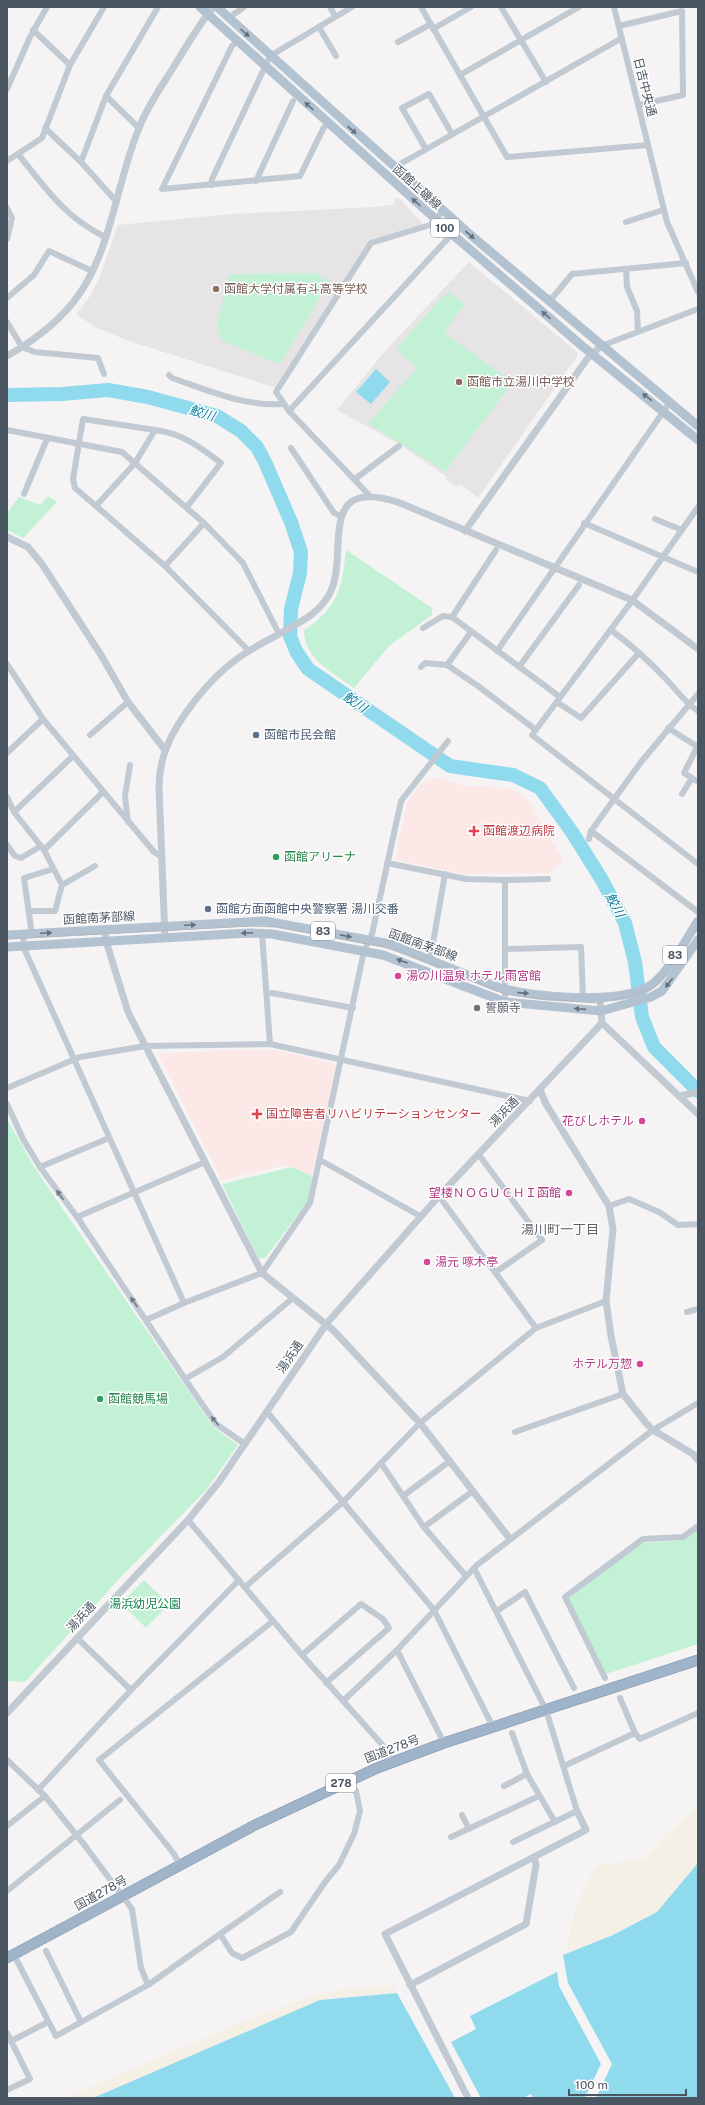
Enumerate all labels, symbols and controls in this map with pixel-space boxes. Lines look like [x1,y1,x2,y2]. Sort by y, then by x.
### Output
one-way arrow [240,29,251,38]
street label: 日吉中央通 [631,56,659,118]
one-way arrow [304,101,315,110]
one-way arrow [347,125,358,134]
street label: 函館上磯線 [390,162,444,212]
one-way arrow [412,198,421,207]
road number: 100 [431,219,459,237]
one-way arrow [465,230,476,239]
place label: 函館大学付属有斗高等学校 [224,282,368,296]
marker: 函館大学付属有斗高等学校 [211,284,221,294]
one-way arrow [541,310,551,320]
place label: 函館市立湯川中学校 [467,375,575,389]
marker: 函館市立湯川中学校 [454,377,464,387]
one-way arrow [641,393,652,402]
water label: 鮫川 [187,402,219,425]
water label: 鮫川 [340,689,372,717]
place label: 函館市民会館 [264,728,336,742]
marker: 函館市民会館 [251,730,261,740]
place label: 函館渡辺病院 [483,824,555,838]
marker: 函館渡辺病院 [468,825,480,837]
place label: 函館アリーナ [284,850,356,864]
marker: 函館アリーナ [271,852,281,862]
water label: 鮫川 [602,890,629,922]
place label: 函館方面函館中央警察署 湯川交番 [216,902,399,916]
marker: 函館方面函館中央警察署 湯川交番 [203,904,213,914]
street label: 函館南茅部線 [63,909,135,927]
one-way arrow [184,921,196,928]
road number: 83 [311,922,335,940]
street label: 函館南茅部線 [387,926,459,964]
one-way arrow [40,930,52,937]
one-way arrow [240,930,253,936]
one-way arrow [340,933,352,939]
road number: 83 [663,946,687,964]
one-way arrow [396,957,408,963]
place label: 湯の川温泉 ホテル雨宮館 [406,969,541,983]
marker: 湯の川温泉 ホテル雨宮館 [393,971,403,981]
one-way arrow [665,977,673,988]
one-way arrow [516,989,529,996]
place label: 誓願寺 [485,1001,521,1015]
marker: 誓願寺 [472,1003,482,1013]
one-way arrow [574,1006,586,1013]
street label: 湯浜通 [486,1094,522,1130]
place label: 国立障害者リハビリテーションセンター [266,1107,482,1121]
marker: 国立障害者リハビリテーションセンター [251,1108,263,1120]
place label: 花びしホテル [562,1114,634,1128]
marker: 花びしホテル [637,1116,647,1126]
place label: 望楼ＮＯＧＵＣＨＩ函館 [429,1186,561,1200]
marker: 望楼ＮＯＧＵＣＨＩ函館 [564,1188,574,1198]
one-way arrow [56,1189,64,1200]
district label: 湯川町一丁目 [521,1222,599,1237]
place label: 湯元 啄木亭 [435,1255,498,1269]
marker: 湯元 啄木亭 [422,1257,432,1267]
one-way arrow [130,1296,138,1307]
street label: 湯浜通 [274,1338,306,1376]
place label: ホテル万惣 [572,1357,632,1371]
marker: ホテル万惣 [635,1359,645,1369]
place label: 函館競馬場 [108,1392,168,1406]
marker: 函館競馬場 [95,1394,105,1404]
one-way arrow [210,1416,219,1426]
park label: 湯浜幼児公園 [109,1597,181,1611]
street label: 湯浜通 [64,1599,98,1635]
street label: 国道278号 [362,1732,422,1766]
road number: 278 [326,1774,356,1792]
street label: 国道278号 [72,1873,130,1913]
scale bar [569,2071,686,2097]
text: 100 m [575,2078,608,2092]

